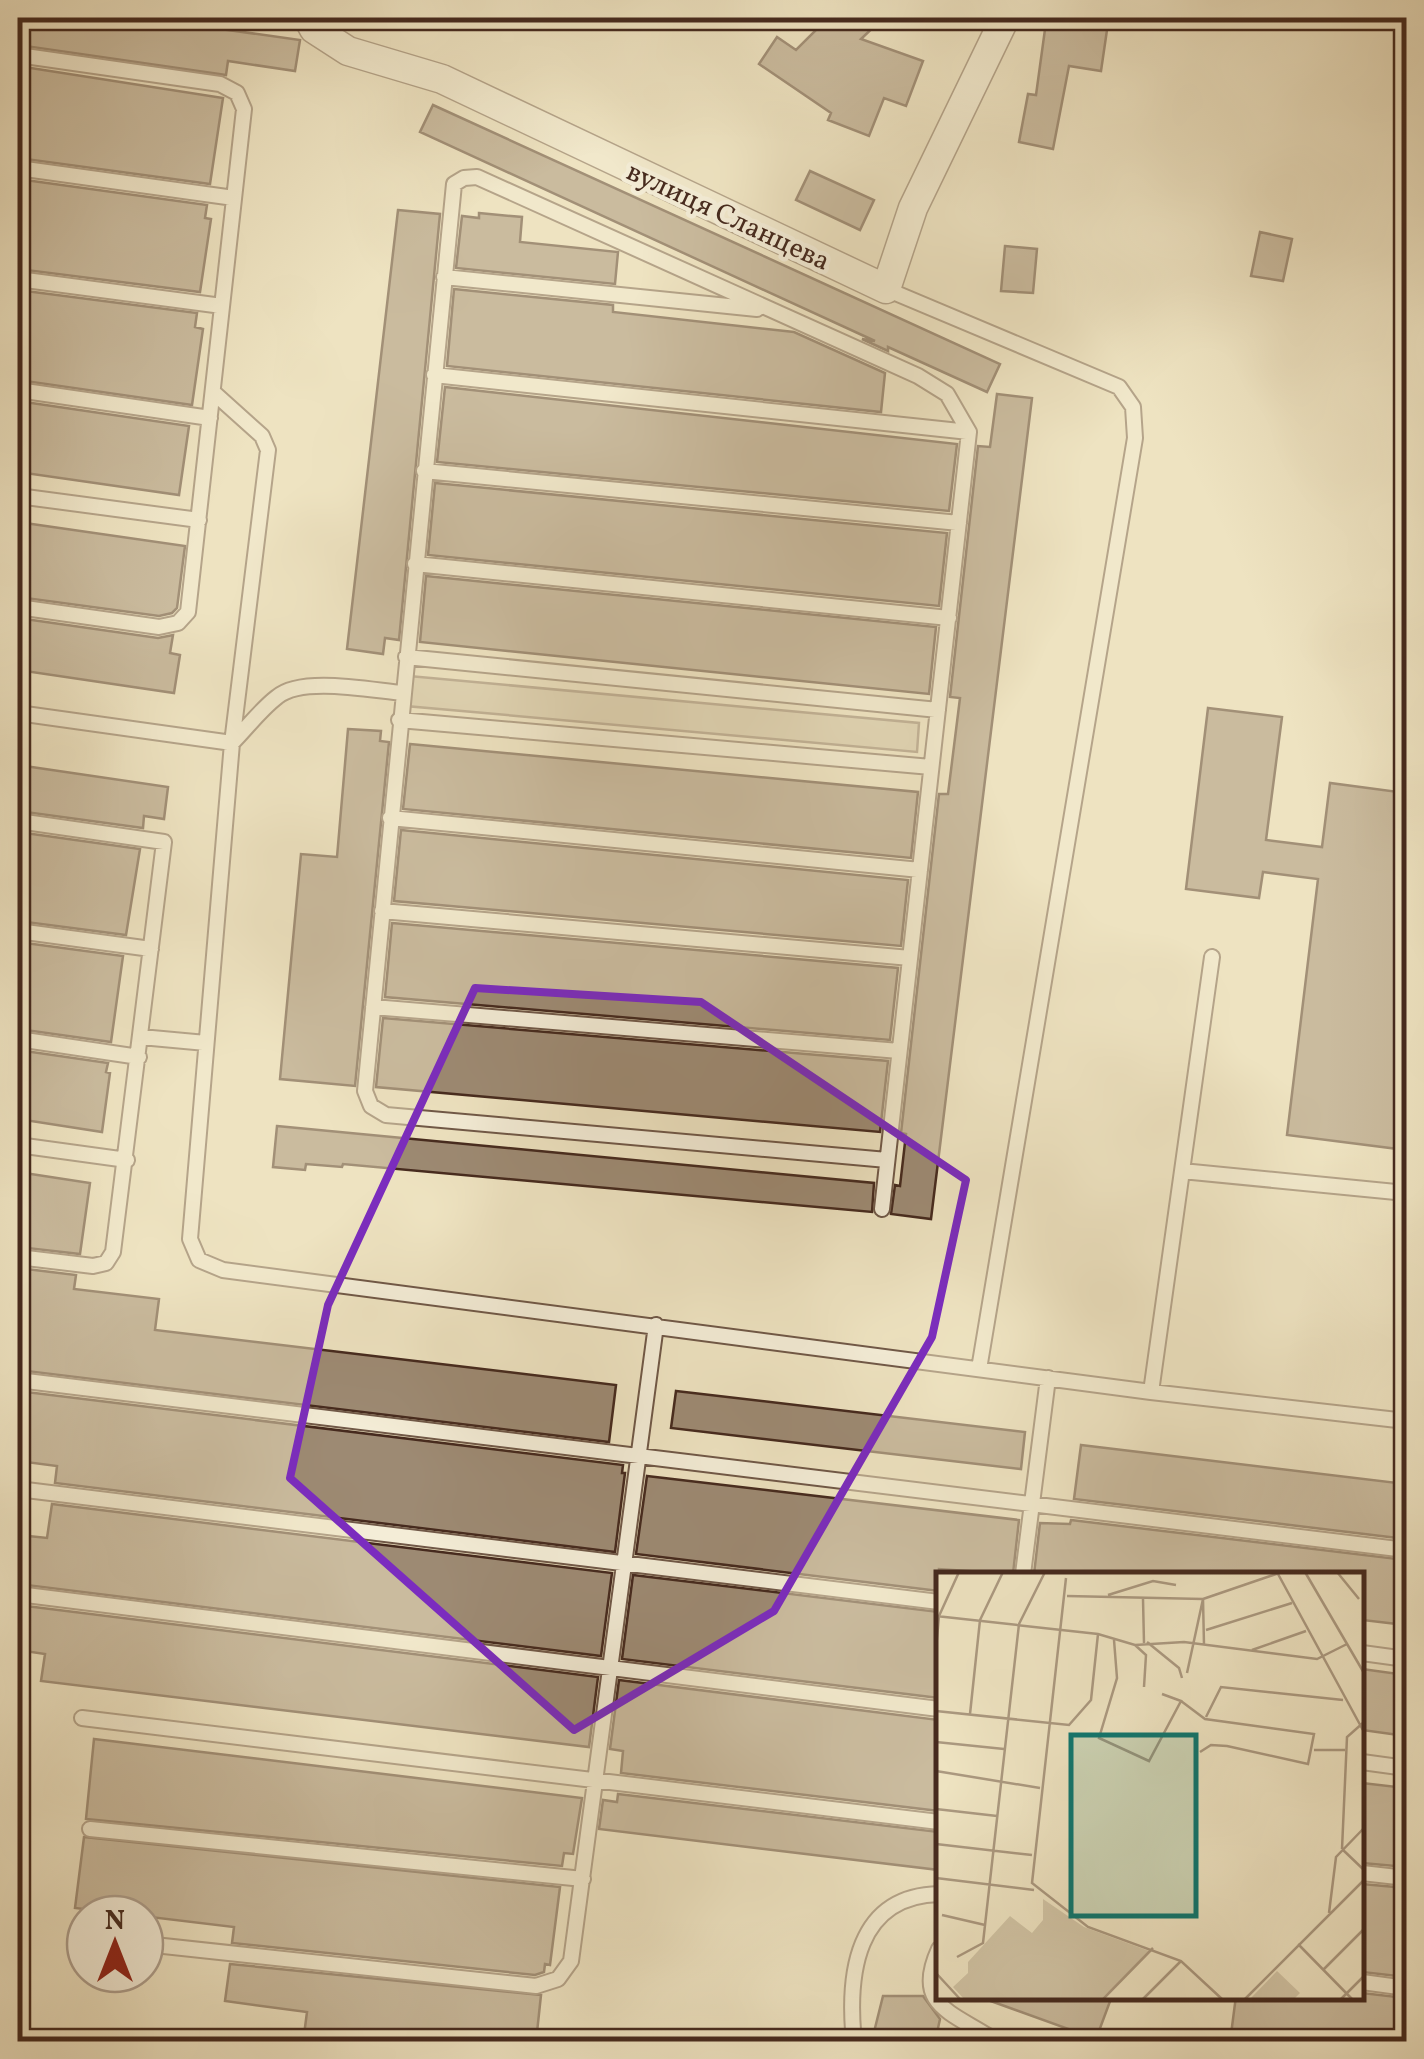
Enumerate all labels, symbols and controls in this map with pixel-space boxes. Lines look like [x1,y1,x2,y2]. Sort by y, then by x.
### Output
street label: вулиця Сланцева [620,153,836,282]
inset map [936,1572,1364,1999]
north arrow [65,1894,165,1994]
text: N [105,1902,125,1941]

